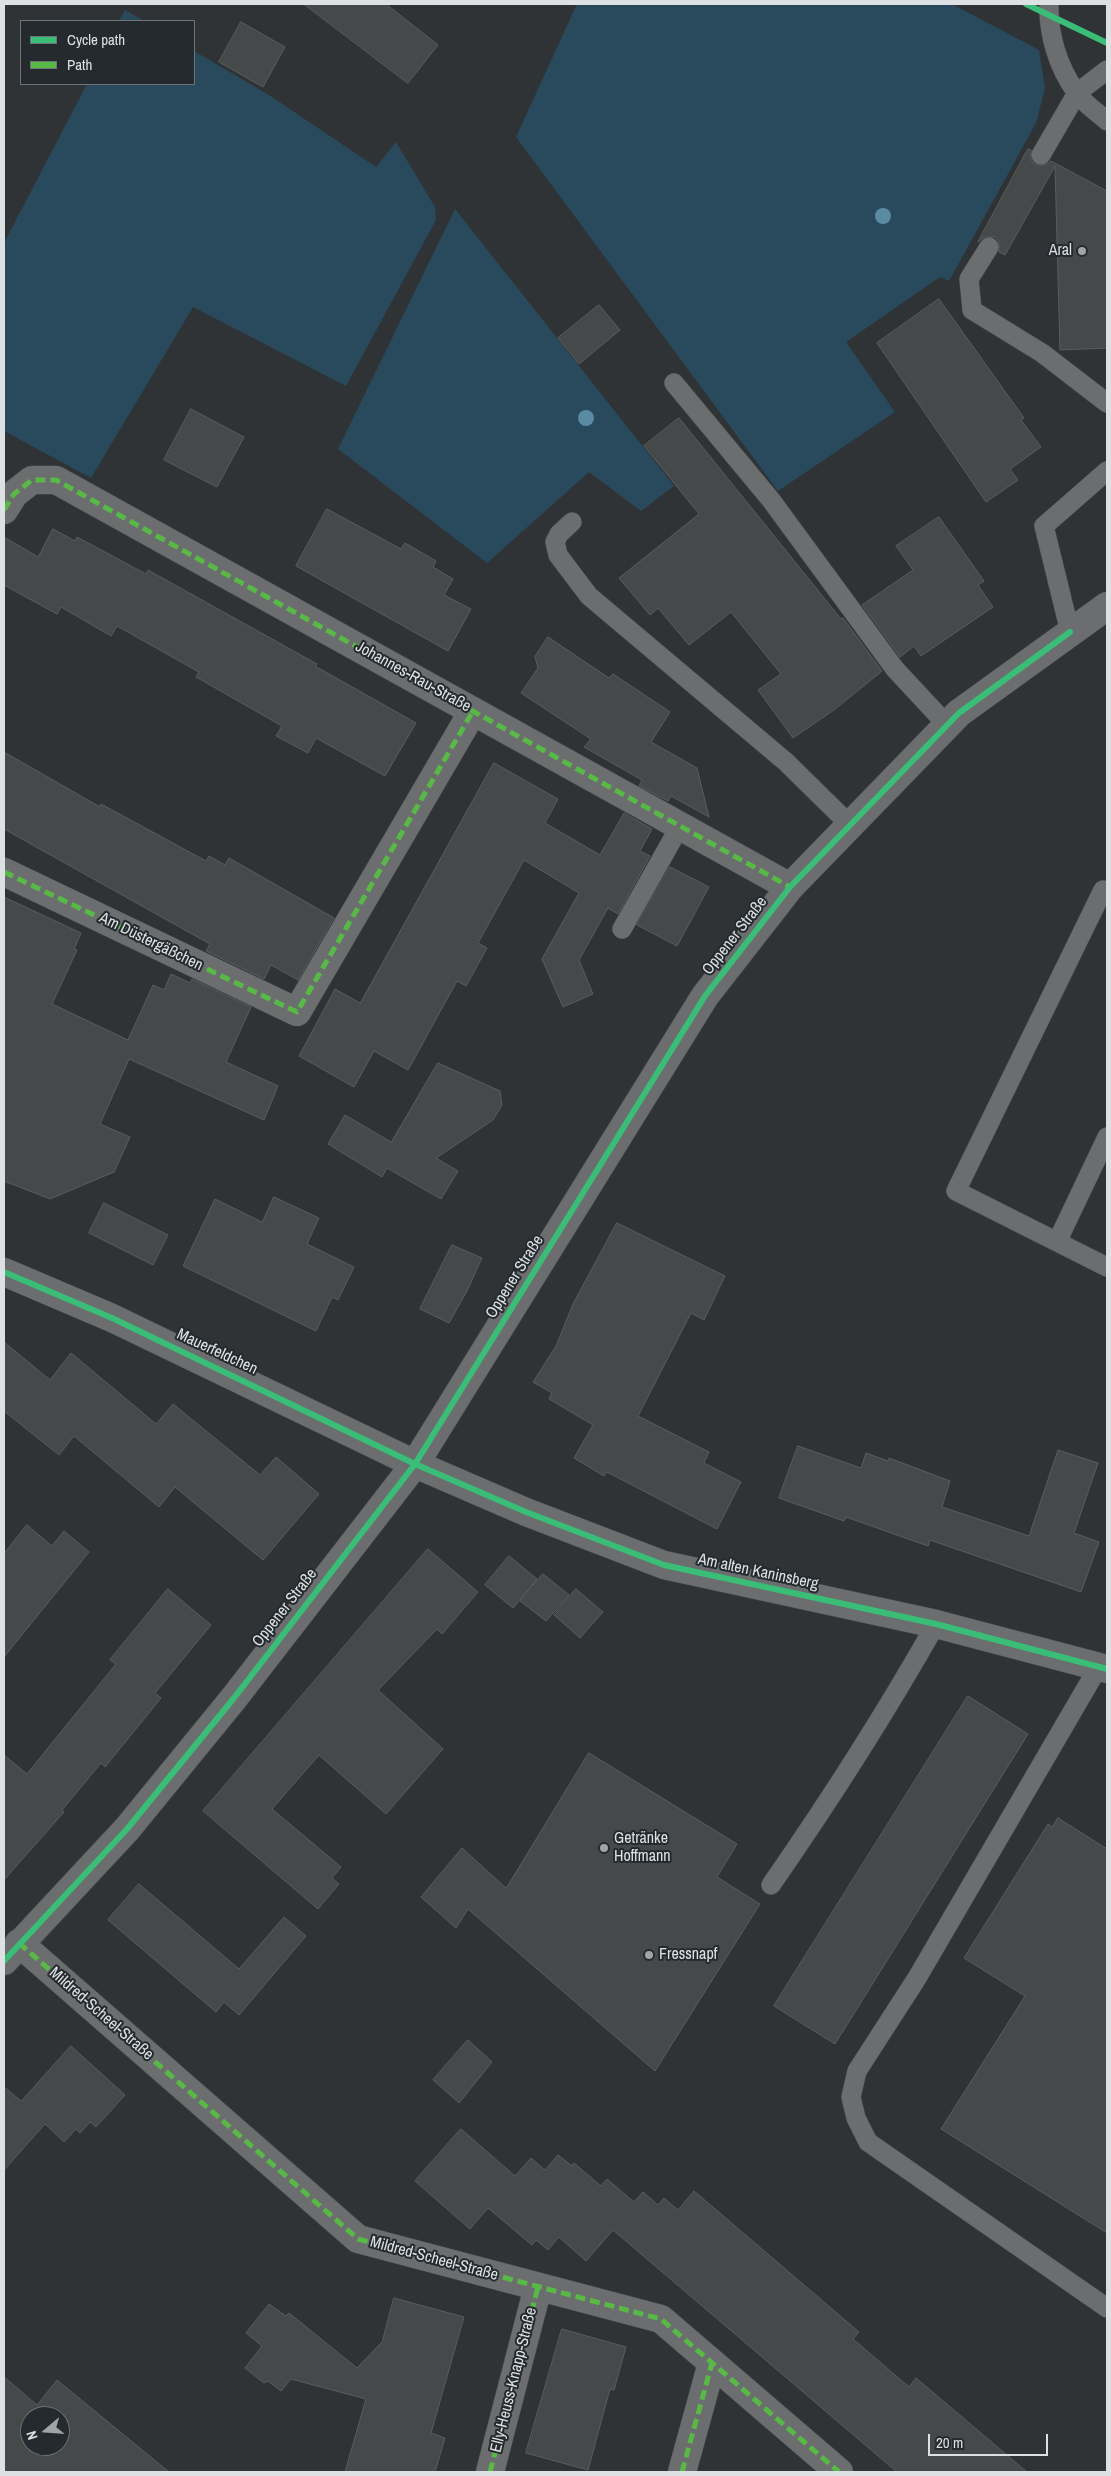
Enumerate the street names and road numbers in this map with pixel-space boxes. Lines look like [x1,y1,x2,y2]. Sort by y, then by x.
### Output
street label: Johannes-Rau-Straße [352,637,474,717]
street label: Oppener Straße [698,893,772,979]
street label: Am Düstergäßchen [96,909,206,975]
street label: Oppener Straße [482,1232,548,1322]
street label: Mauerfeldchen [174,1325,260,1379]
street label: Am alten Kaninsberg [696,1550,820,1594]
street label: Oppener Straße [248,1565,322,1651]
street label: Mildred-Scheel-Straße [45,1963,157,2065]
street label: Mildred-Scheel-Straße [368,2233,500,2285]
street label: Elly-Heuss-Knapp-Straße [487,2306,541,2454]

